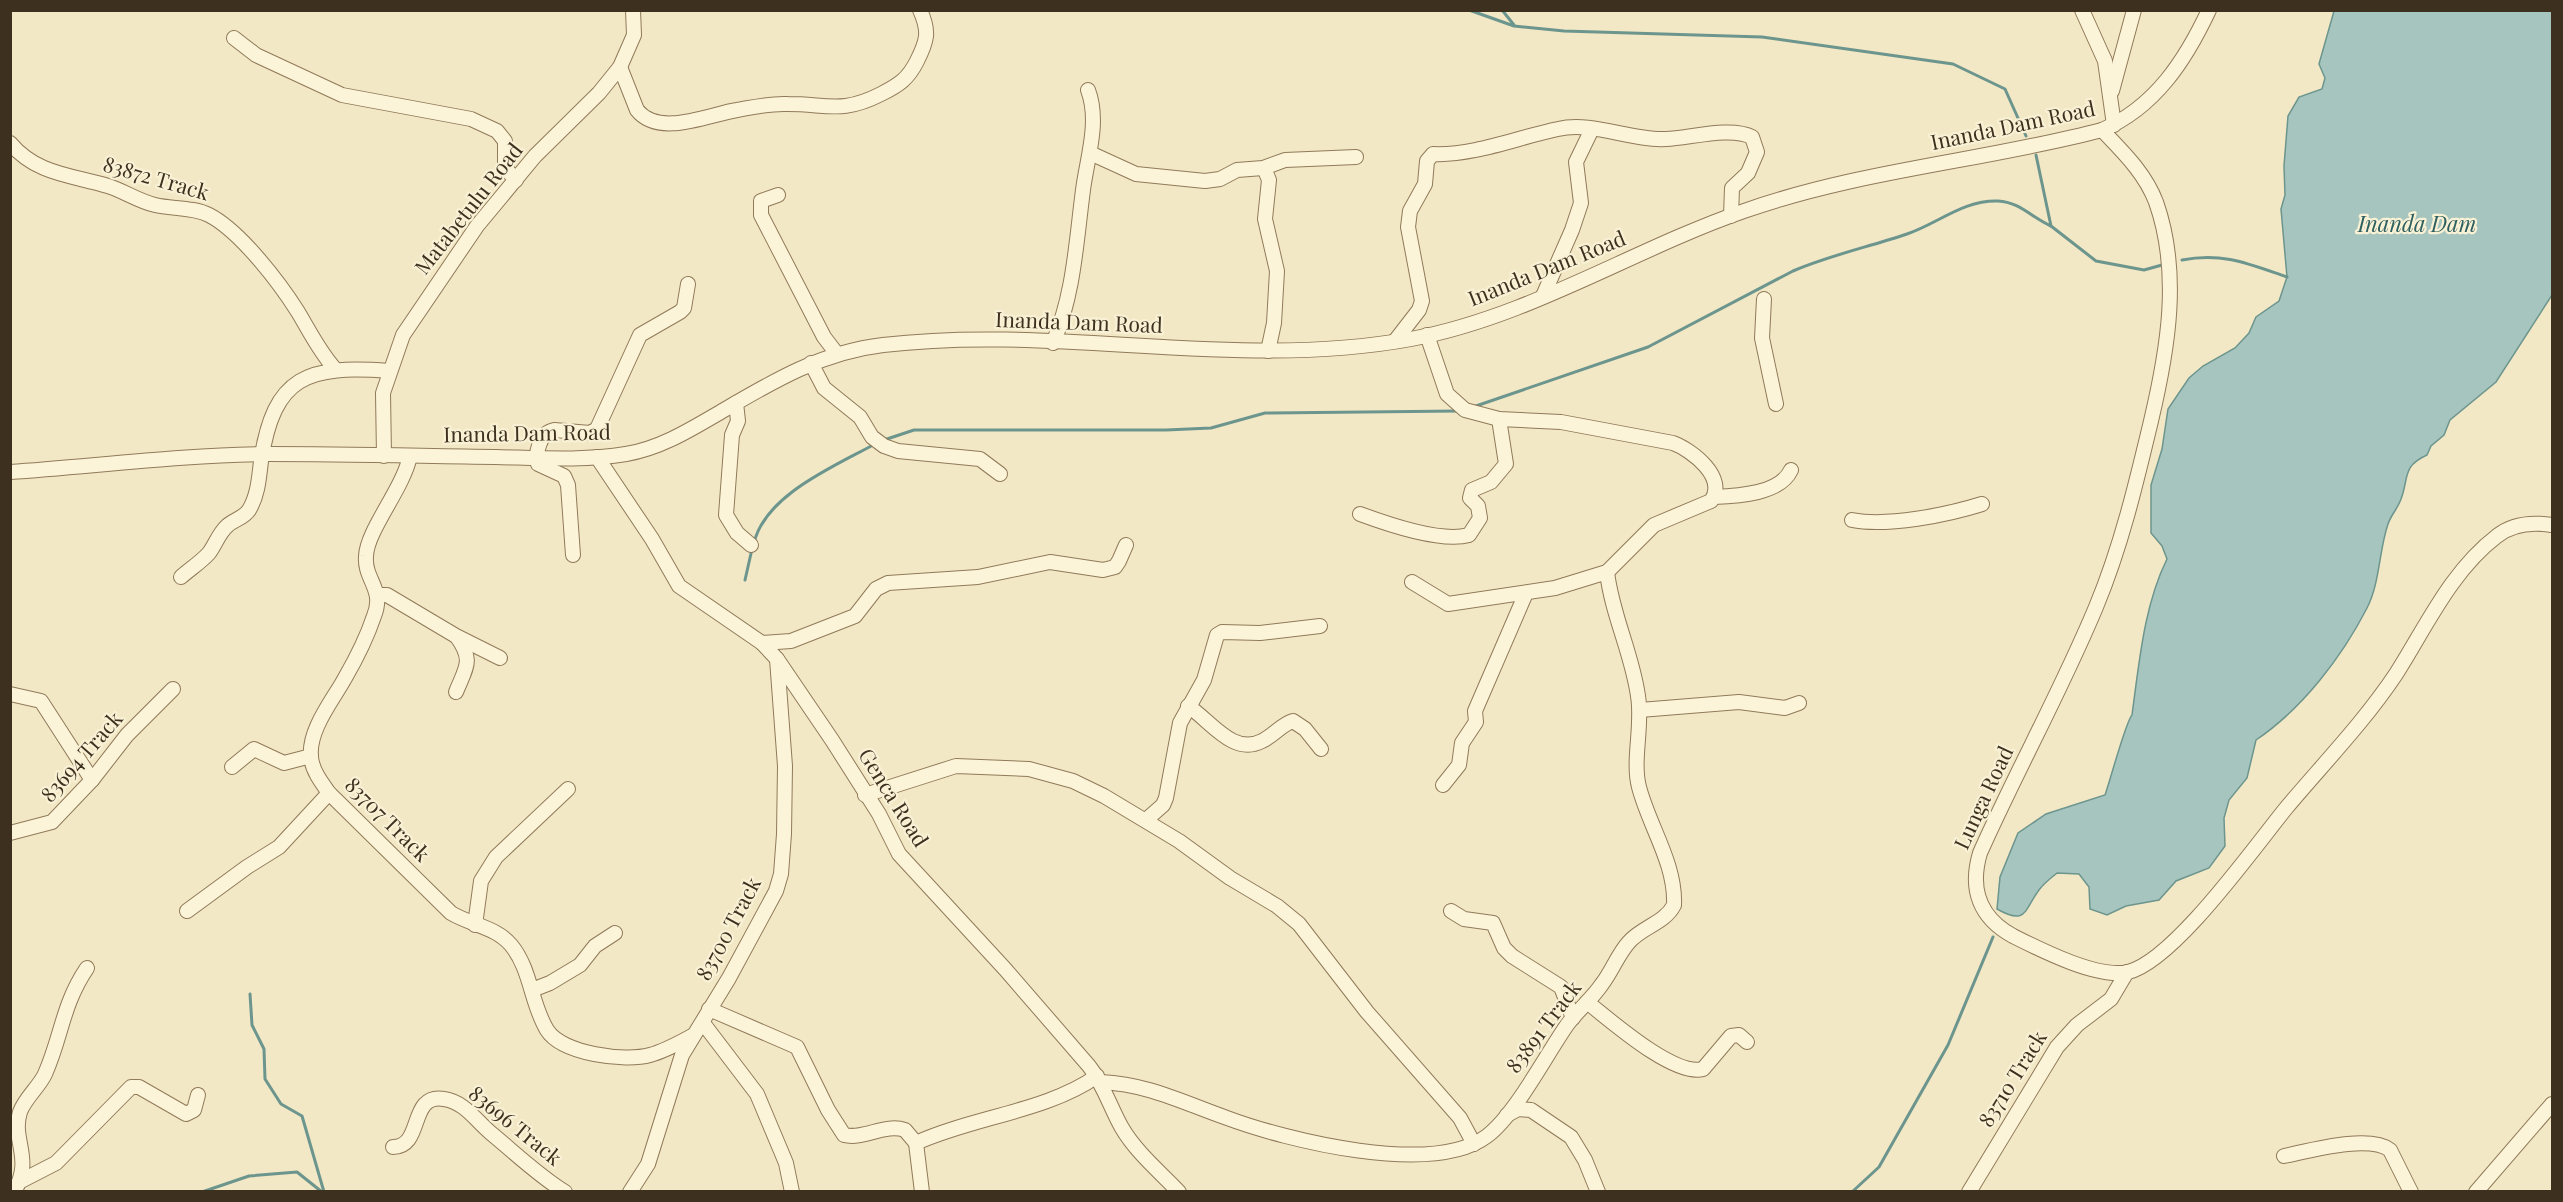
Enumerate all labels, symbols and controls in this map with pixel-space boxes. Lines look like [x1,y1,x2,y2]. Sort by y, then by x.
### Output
street label: Inanda Dam Road [1928,93,2097,155]
street label: Matabetulu Road [407,136,528,279]
street label: 83872 Track [100,149,213,206]
water label: Inanda Dam [2357,208,2476,238]
street label: Inanda Dam Road [1463,223,1629,311]
street label: Inanda Dam Road [995,304,1163,338]
street label: Inanda Dam Road [443,417,611,447]
street label: 83694 Track [33,704,128,807]
street label: Lunga Road [1946,741,2018,853]
street label: Genca Road [853,742,936,852]
street label: 83707 Track [340,770,437,867]
street label: 83700 Track [688,871,766,985]
street label: 83891 Track [1498,974,1587,1078]
street label: 83710 Track [1971,1024,2052,1131]
street label: 83696 Track [464,1078,569,1171]

